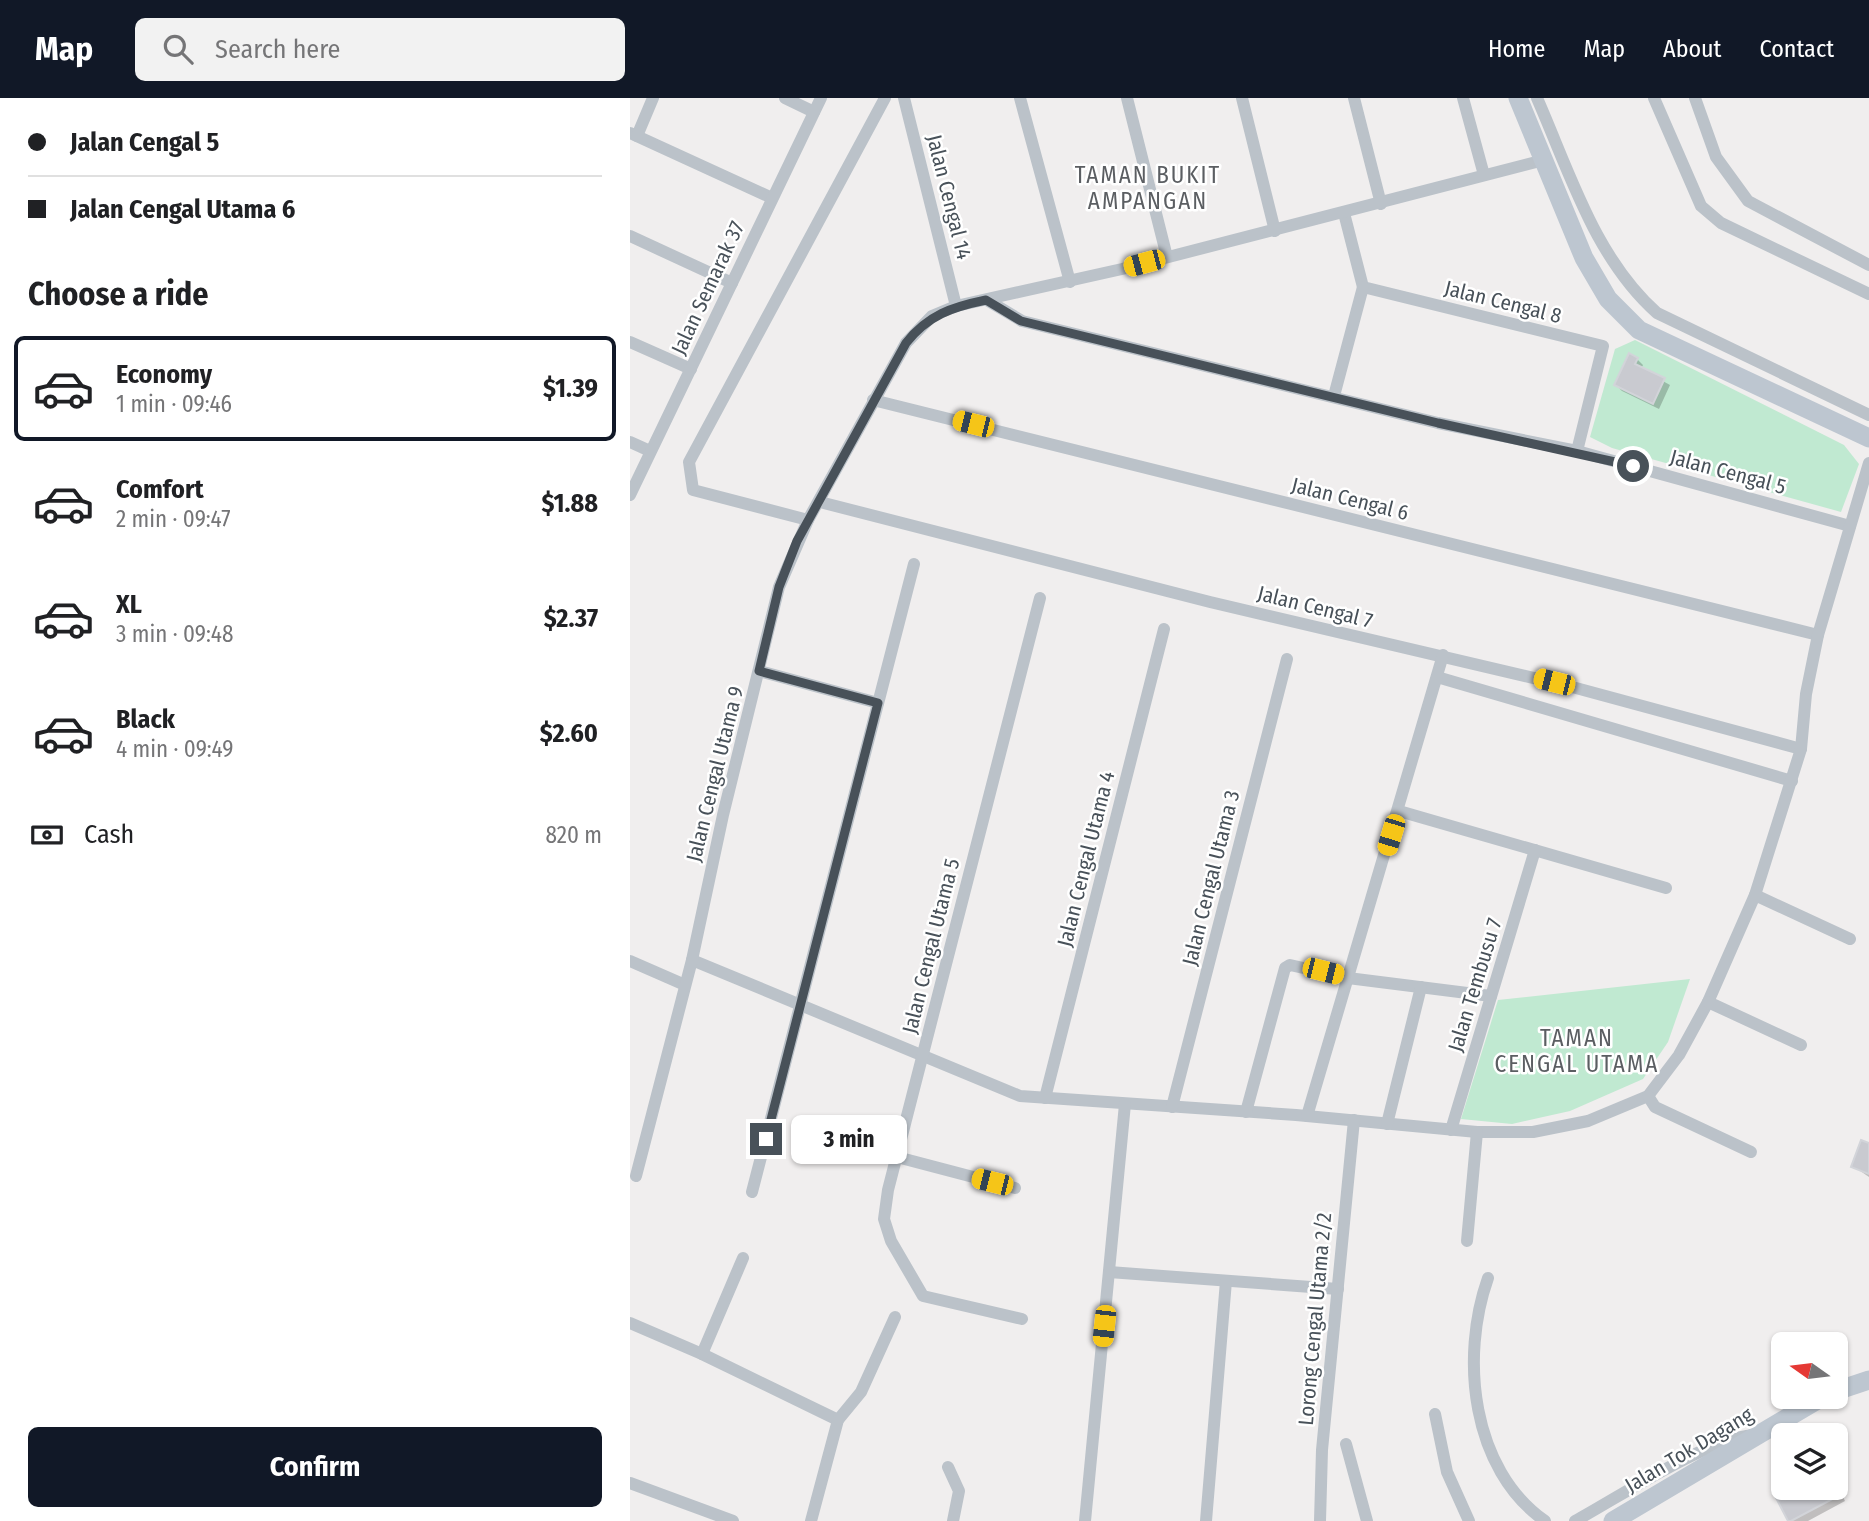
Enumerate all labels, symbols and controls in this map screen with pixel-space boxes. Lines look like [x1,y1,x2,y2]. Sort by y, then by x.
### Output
search box [135,18,625,81]
text: Map [35,29,93,69]
icon: search [159,30,197,68]
text: Search here [215,34,340,65]
text: Home [1488,35,1545,63]
text: Map [1583,35,1625,63]
text: About [1663,35,1721,63]
text: Contact [1759,35,1834,63]
text: Jalan Cengal 5 [70,127,219,158]
street label: Jalan Cengal 14 [921,132,977,262]
district label: TAMAN BUKIT AMPANGAN [1075,161,1221,215]
text: Jalan Cengal Utama 6 [70,194,295,225]
street label: Jalan Semarak 37 [666,217,750,359]
car [1121,247,1168,279]
text: Choose a ride [28,275,209,313]
street label: Jalan Cengal 8 [1442,275,1564,329]
icon: car [32,357,95,420]
text: Economy [116,359,212,390]
text: $1.39 [543,373,598,404]
text: 1 min · 09:46 [116,390,232,418]
car [951,409,996,439]
street label: Jalan Cengal 5 [1667,444,1789,500]
route start [1617,450,1649,482]
icon: car [32,472,95,535]
street label: Jalan Cengal 6 [1289,472,1411,526]
text: Comfort [116,474,204,505]
text: $1.88 [542,488,598,519]
text: 2 min · 09:47 [116,505,231,533]
street label: Jalan Cengal 7 [1255,580,1375,634]
icon: car [32,587,95,650]
text: XL [116,589,142,620]
text: $2.37 [544,603,598,634]
text: 3 min · 09:48 [116,620,233,648]
car [1532,667,1577,697]
street label: Jalan Cengal Utama 9 [681,683,749,865]
icon: car [32,702,95,765]
text: Black [116,704,175,735]
text: $2.60 [540,718,598,749]
text: 4 min · 09:49 [116,735,233,763]
street label: Jalan Cengal Utama 4 [1052,768,1120,950]
street label: Jalan Cengal Utama 3 [1177,788,1245,968]
car [1375,812,1408,858]
icon: cash [28,816,66,854]
text: Cash [84,819,134,850]
text: 820 m [545,821,602,849]
street label: Jalan Cengal Utama 5 [897,856,965,1036]
street label: Jalan Tembusu 7 [1442,915,1508,1055]
car [1301,956,1346,986]
district label: TAMAN CENGAL UTAMA [1495,1024,1659,1078]
callout: 3 min [790,1114,906,1164]
route end [750,1123,782,1155]
text: 3 min [823,1125,875,1153]
car [970,1167,1015,1197]
street label: Lorong Cengal Utama 2/2 [1293,1212,1337,1426]
car [1092,1304,1117,1348]
north arrow [1771,1332,1848,1409]
map controls [1771,1332,1848,1500]
street label: Jalan Tok Dagang [1620,1402,1758,1498]
button: layers [1771,1423,1848,1500]
button: Confirm [28,1427,602,1507]

